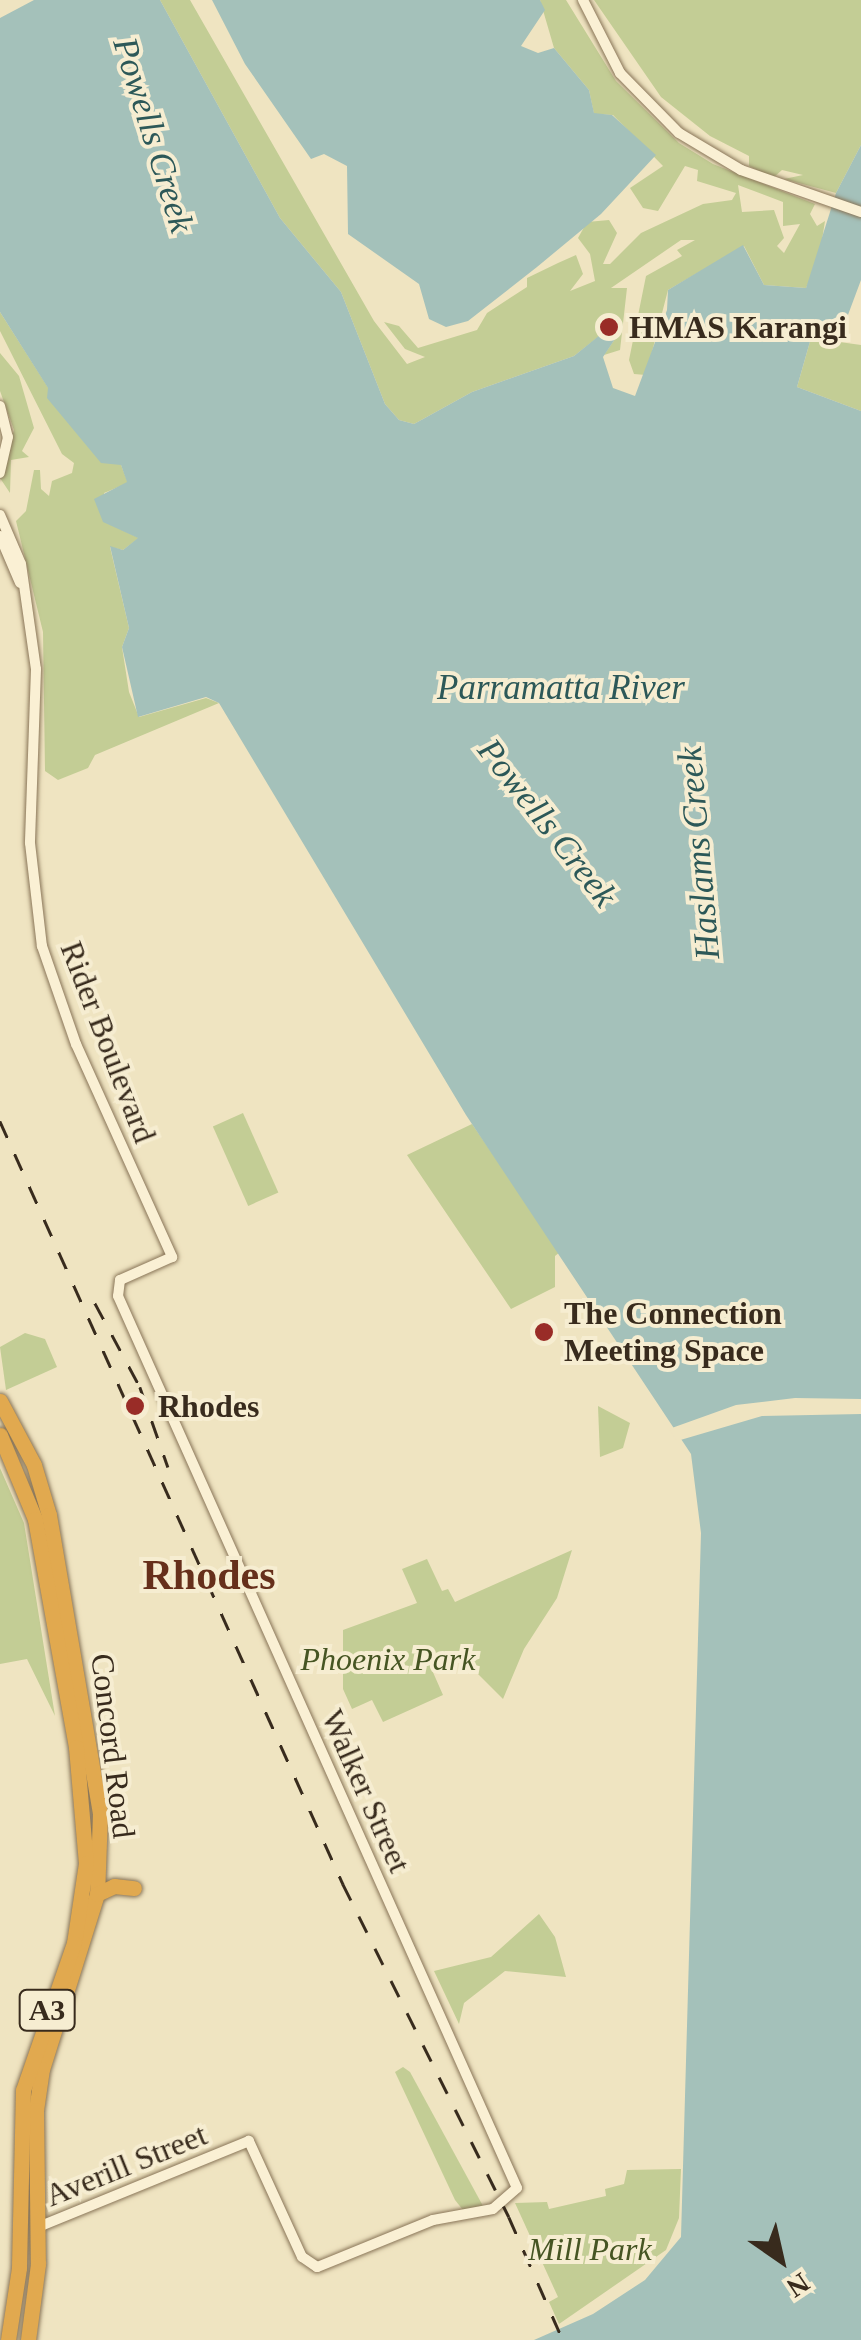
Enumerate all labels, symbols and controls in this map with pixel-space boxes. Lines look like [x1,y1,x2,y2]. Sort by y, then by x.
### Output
water label: Powells Creek [103,32,203,238]
place label: HMAS Karangi [629,308,847,346]
marker: HMAS Karangi [598,316,620,338]
water label: Parramatta River [437,667,685,709]
water label: Powells Creek [468,731,626,915]
water label: Haslams Creek [669,745,729,961]
street label: Rider Boulevard [52,936,164,1148]
place label: The Connection Meeting Space [564,1295,782,1370]
marker: The Connection Meeting Space [533,1321,555,1343]
place label: Rhodes [158,1387,259,1425]
marker: Rhodes [122,1393,148,1419]
district label: Rhodes [142,1550,276,1600]
park label: Phoenix Park [300,1640,476,1678]
street label: Concord Road [83,1651,143,1841]
street label: Walker Street [313,1704,419,1878]
road number: A3 [17,1985,77,2035]
street label: Averill Street [40,2115,212,2215]
north arrow [731,2210,831,2310]
park label: Mill Park [528,2230,652,2268]
text: N [781,2267,815,2304]

